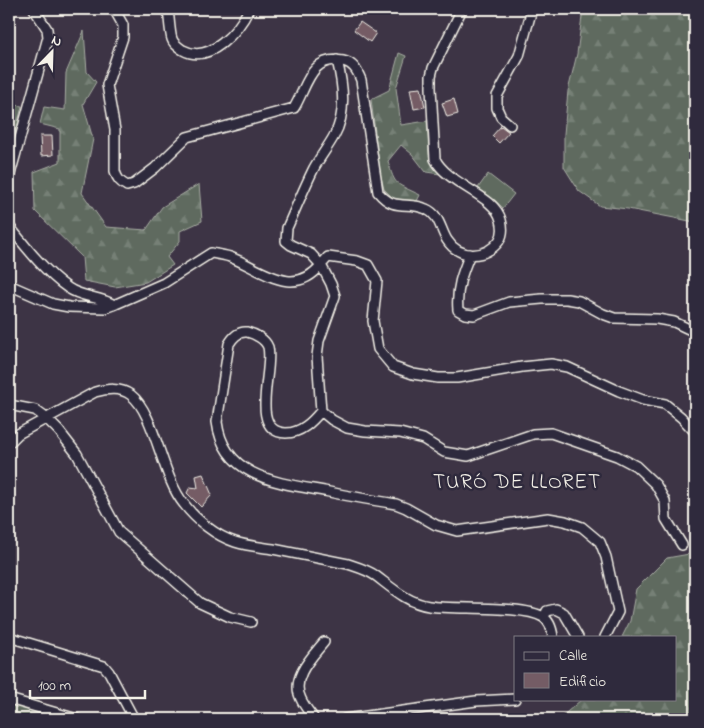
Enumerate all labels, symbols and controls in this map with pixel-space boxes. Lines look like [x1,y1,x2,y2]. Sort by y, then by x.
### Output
north arrow [28,28,78,78]
text: N [48,30,65,53]
district label: TURÓ DE LLORET [433,468,601,498]
legend [514,636,676,700]
text: Calle [559,645,587,667]
scale bar [30,668,145,700]
text: Edificio [559,671,606,693]
text: 100 m [38,675,71,697]

